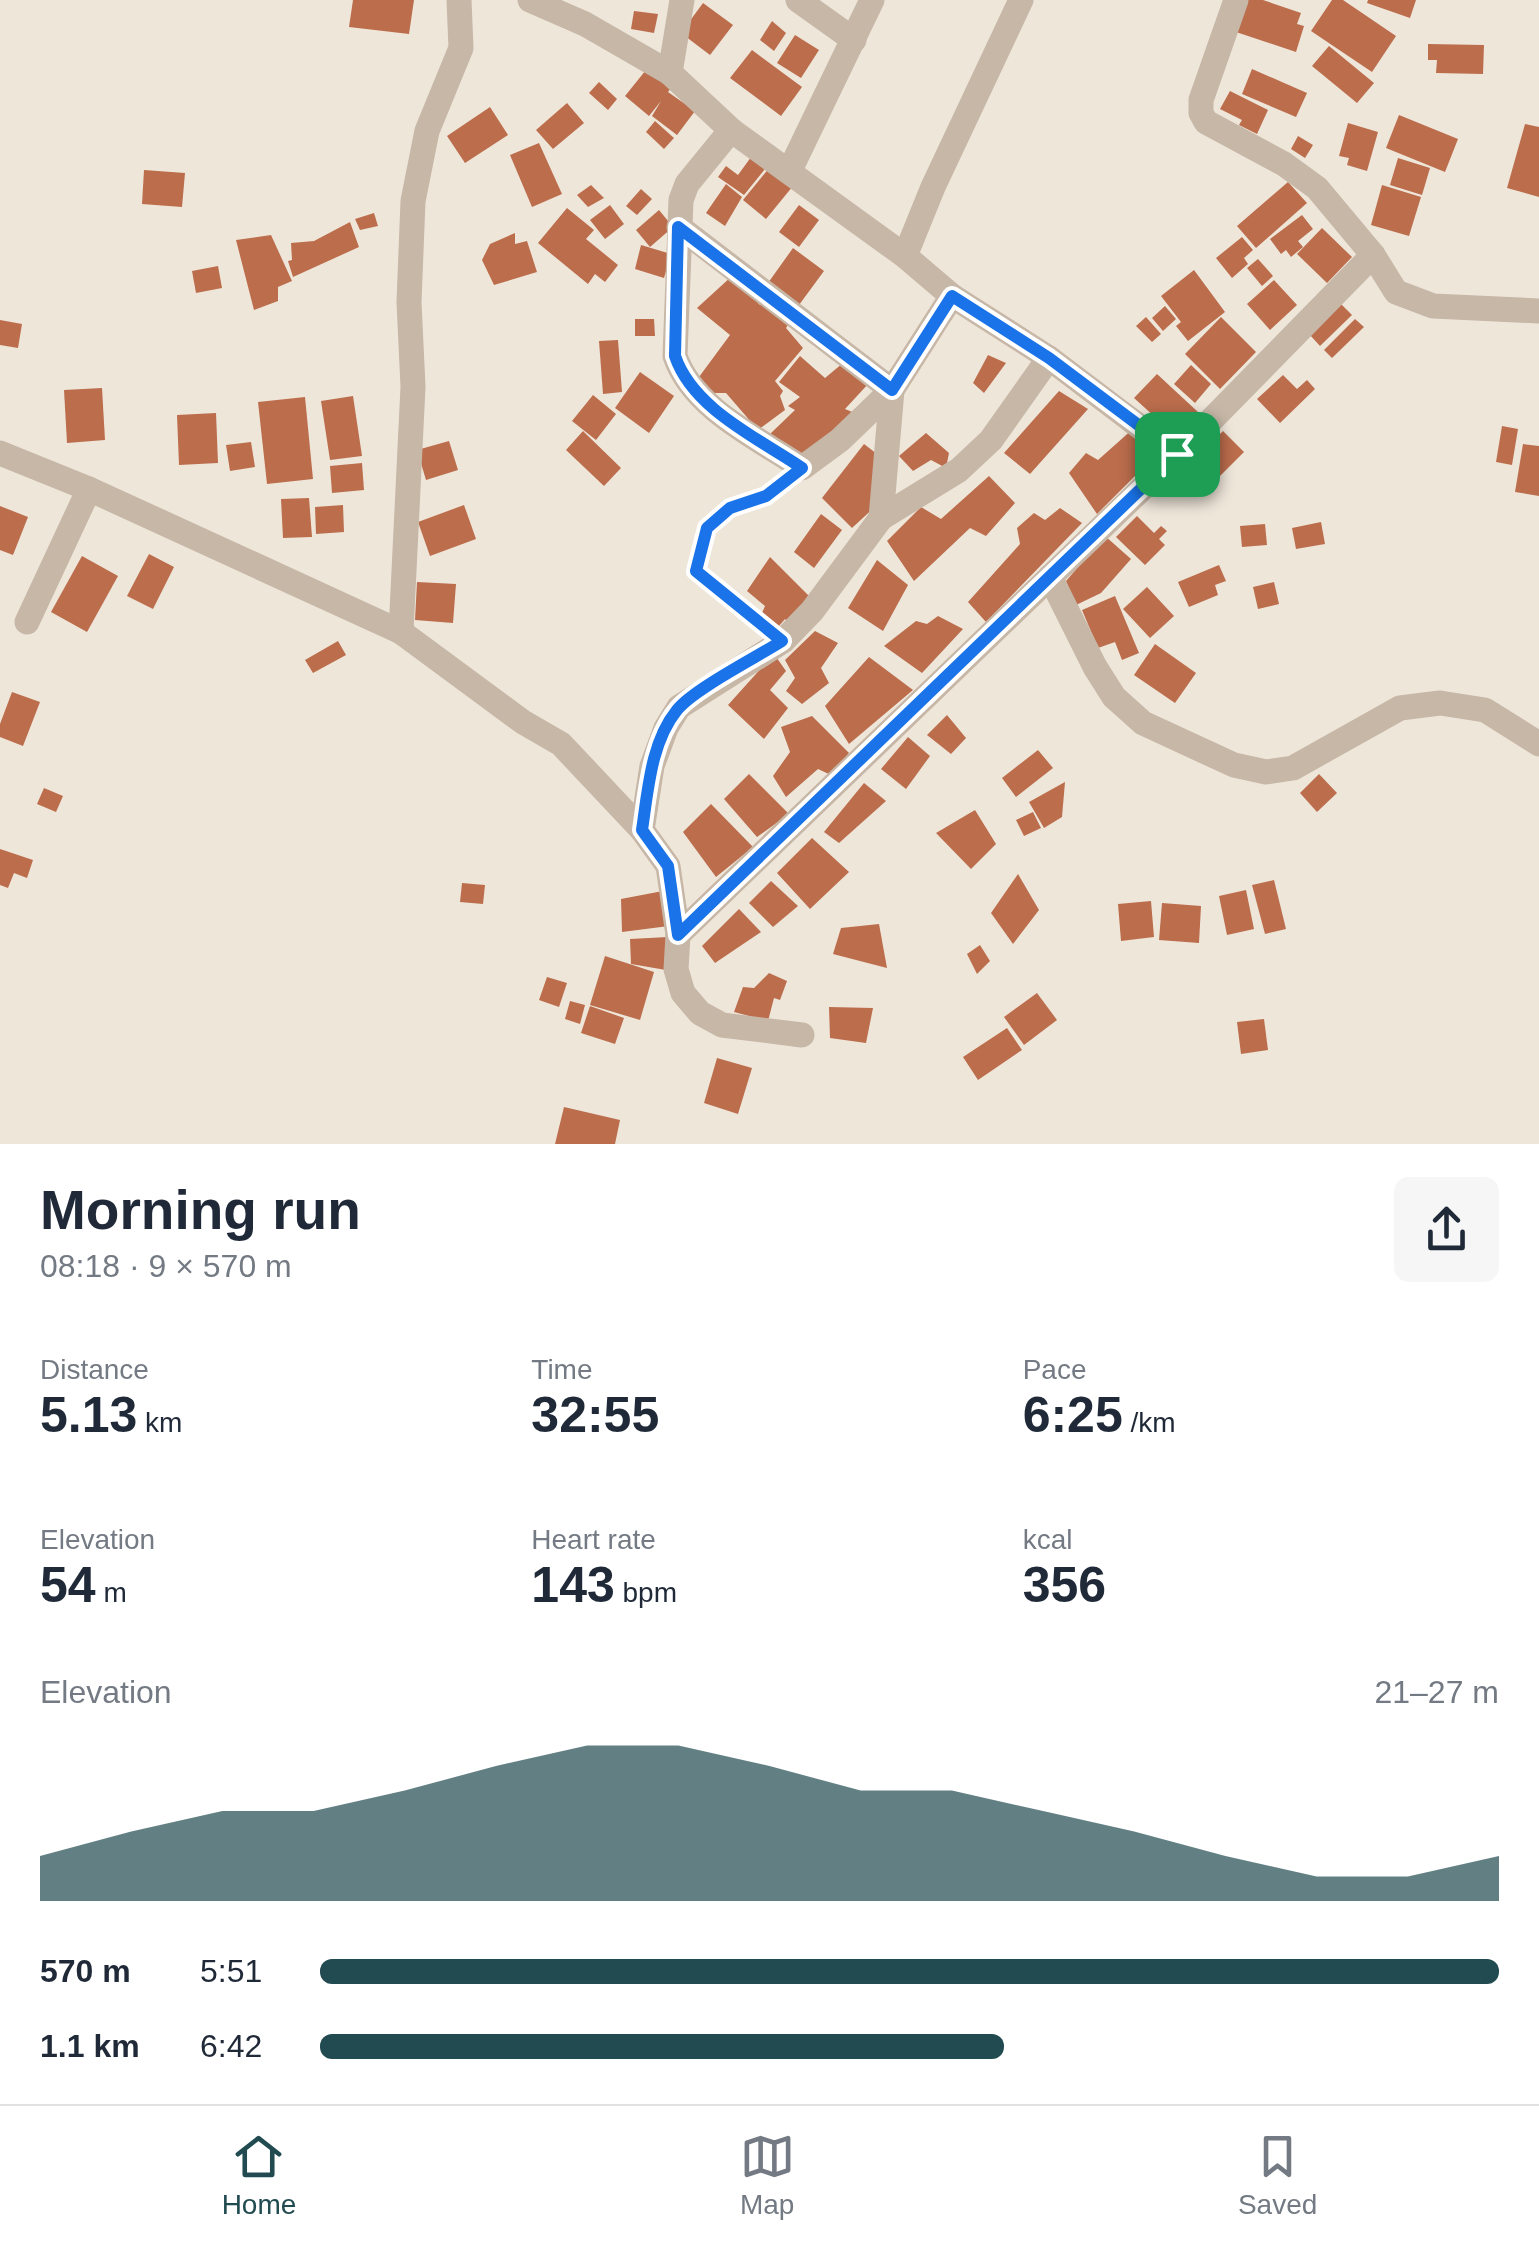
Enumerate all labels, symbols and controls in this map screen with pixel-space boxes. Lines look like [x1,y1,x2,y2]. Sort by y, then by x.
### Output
pin [1135,412,1220,497]
icon: arrive [1150,427,1205,482]
button: share [1394,1177,1499,1282]
text: Morning run [40,1179,361,1241]
text: 08:18 · 9 × 570 m [40,1248,292,1284]
text: Distance [40,1354,149,1385]
text: Time [531,1354,593,1385]
text: Pace [1023,1354,1086,1385]
text: 5.13 [40,1387,137,1443]
text: 32:55 [531,1387,659,1443]
text: 6:25 [1023,1387,1123,1443]
text: km [137,1407,182,1438]
text: /km [1123,1407,1176,1438]
text: Elevation [40,1524,155,1555]
text: Heart rate [531,1524,656,1555]
text: kcal [1023,1524,1072,1555]
text: 54 [40,1557,96,1613]
text: 143 [531,1557,615,1613]
text: 356 [1023,1557,1106,1613]
text: m [96,1577,127,1608]
text: bpm [615,1577,677,1608]
text: Elevation [40,1674,172,1710]
text: 21–27 m [1374,1674,1499,1710]
text: 570 m [40,1953,131,1989]
text: 5:51 [200,1953,262,1989]
text: 1.1 km [40,2028,140,2064]
text: 6:42 [200,2028,262,2064]
tab: Home [222,2129,296,2221]
tab: Map [740,2129,795,2221]
tab: Saved [1238,2129,1317,2221]

